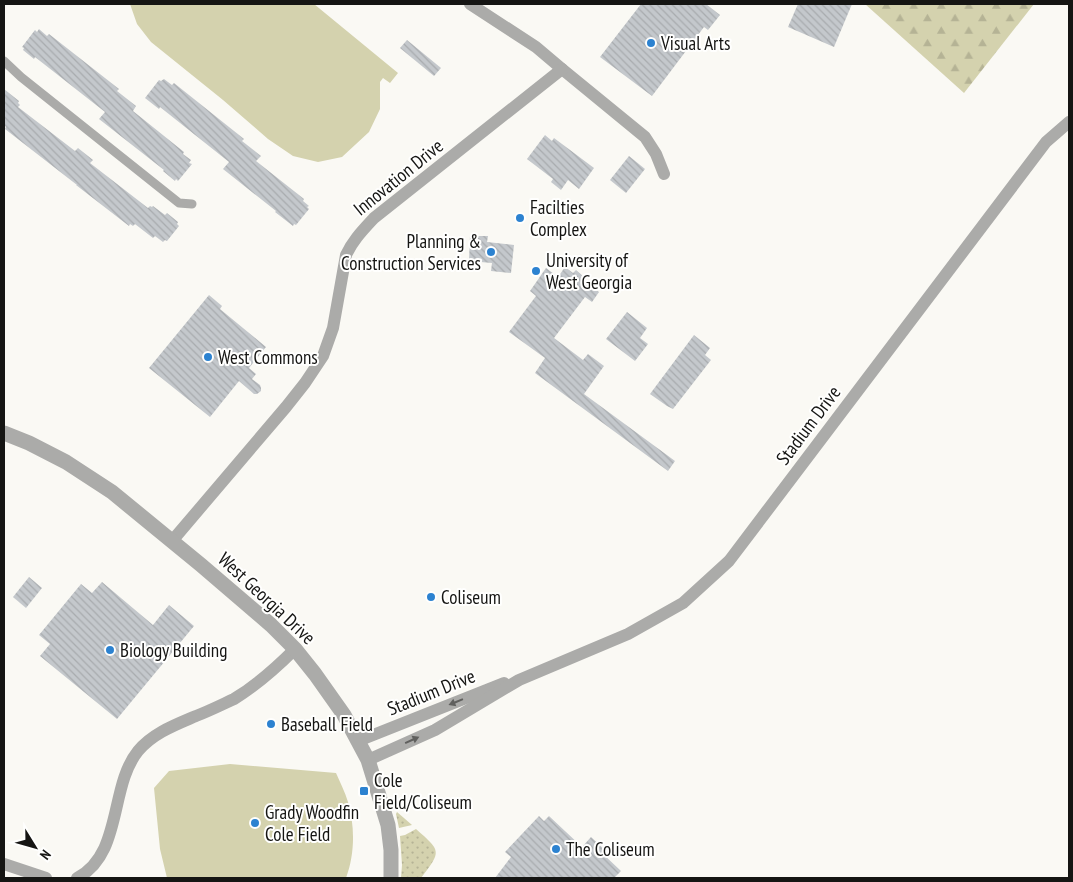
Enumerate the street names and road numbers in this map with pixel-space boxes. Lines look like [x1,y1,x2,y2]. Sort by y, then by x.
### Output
street label: Innovation Drive [348,133,448,220]
street label: Stadium Drive [771,381,845,469]
street label: West Georgia Drive [213,547,321,649]
street label: Stadium Drive [384,663,479,720]

